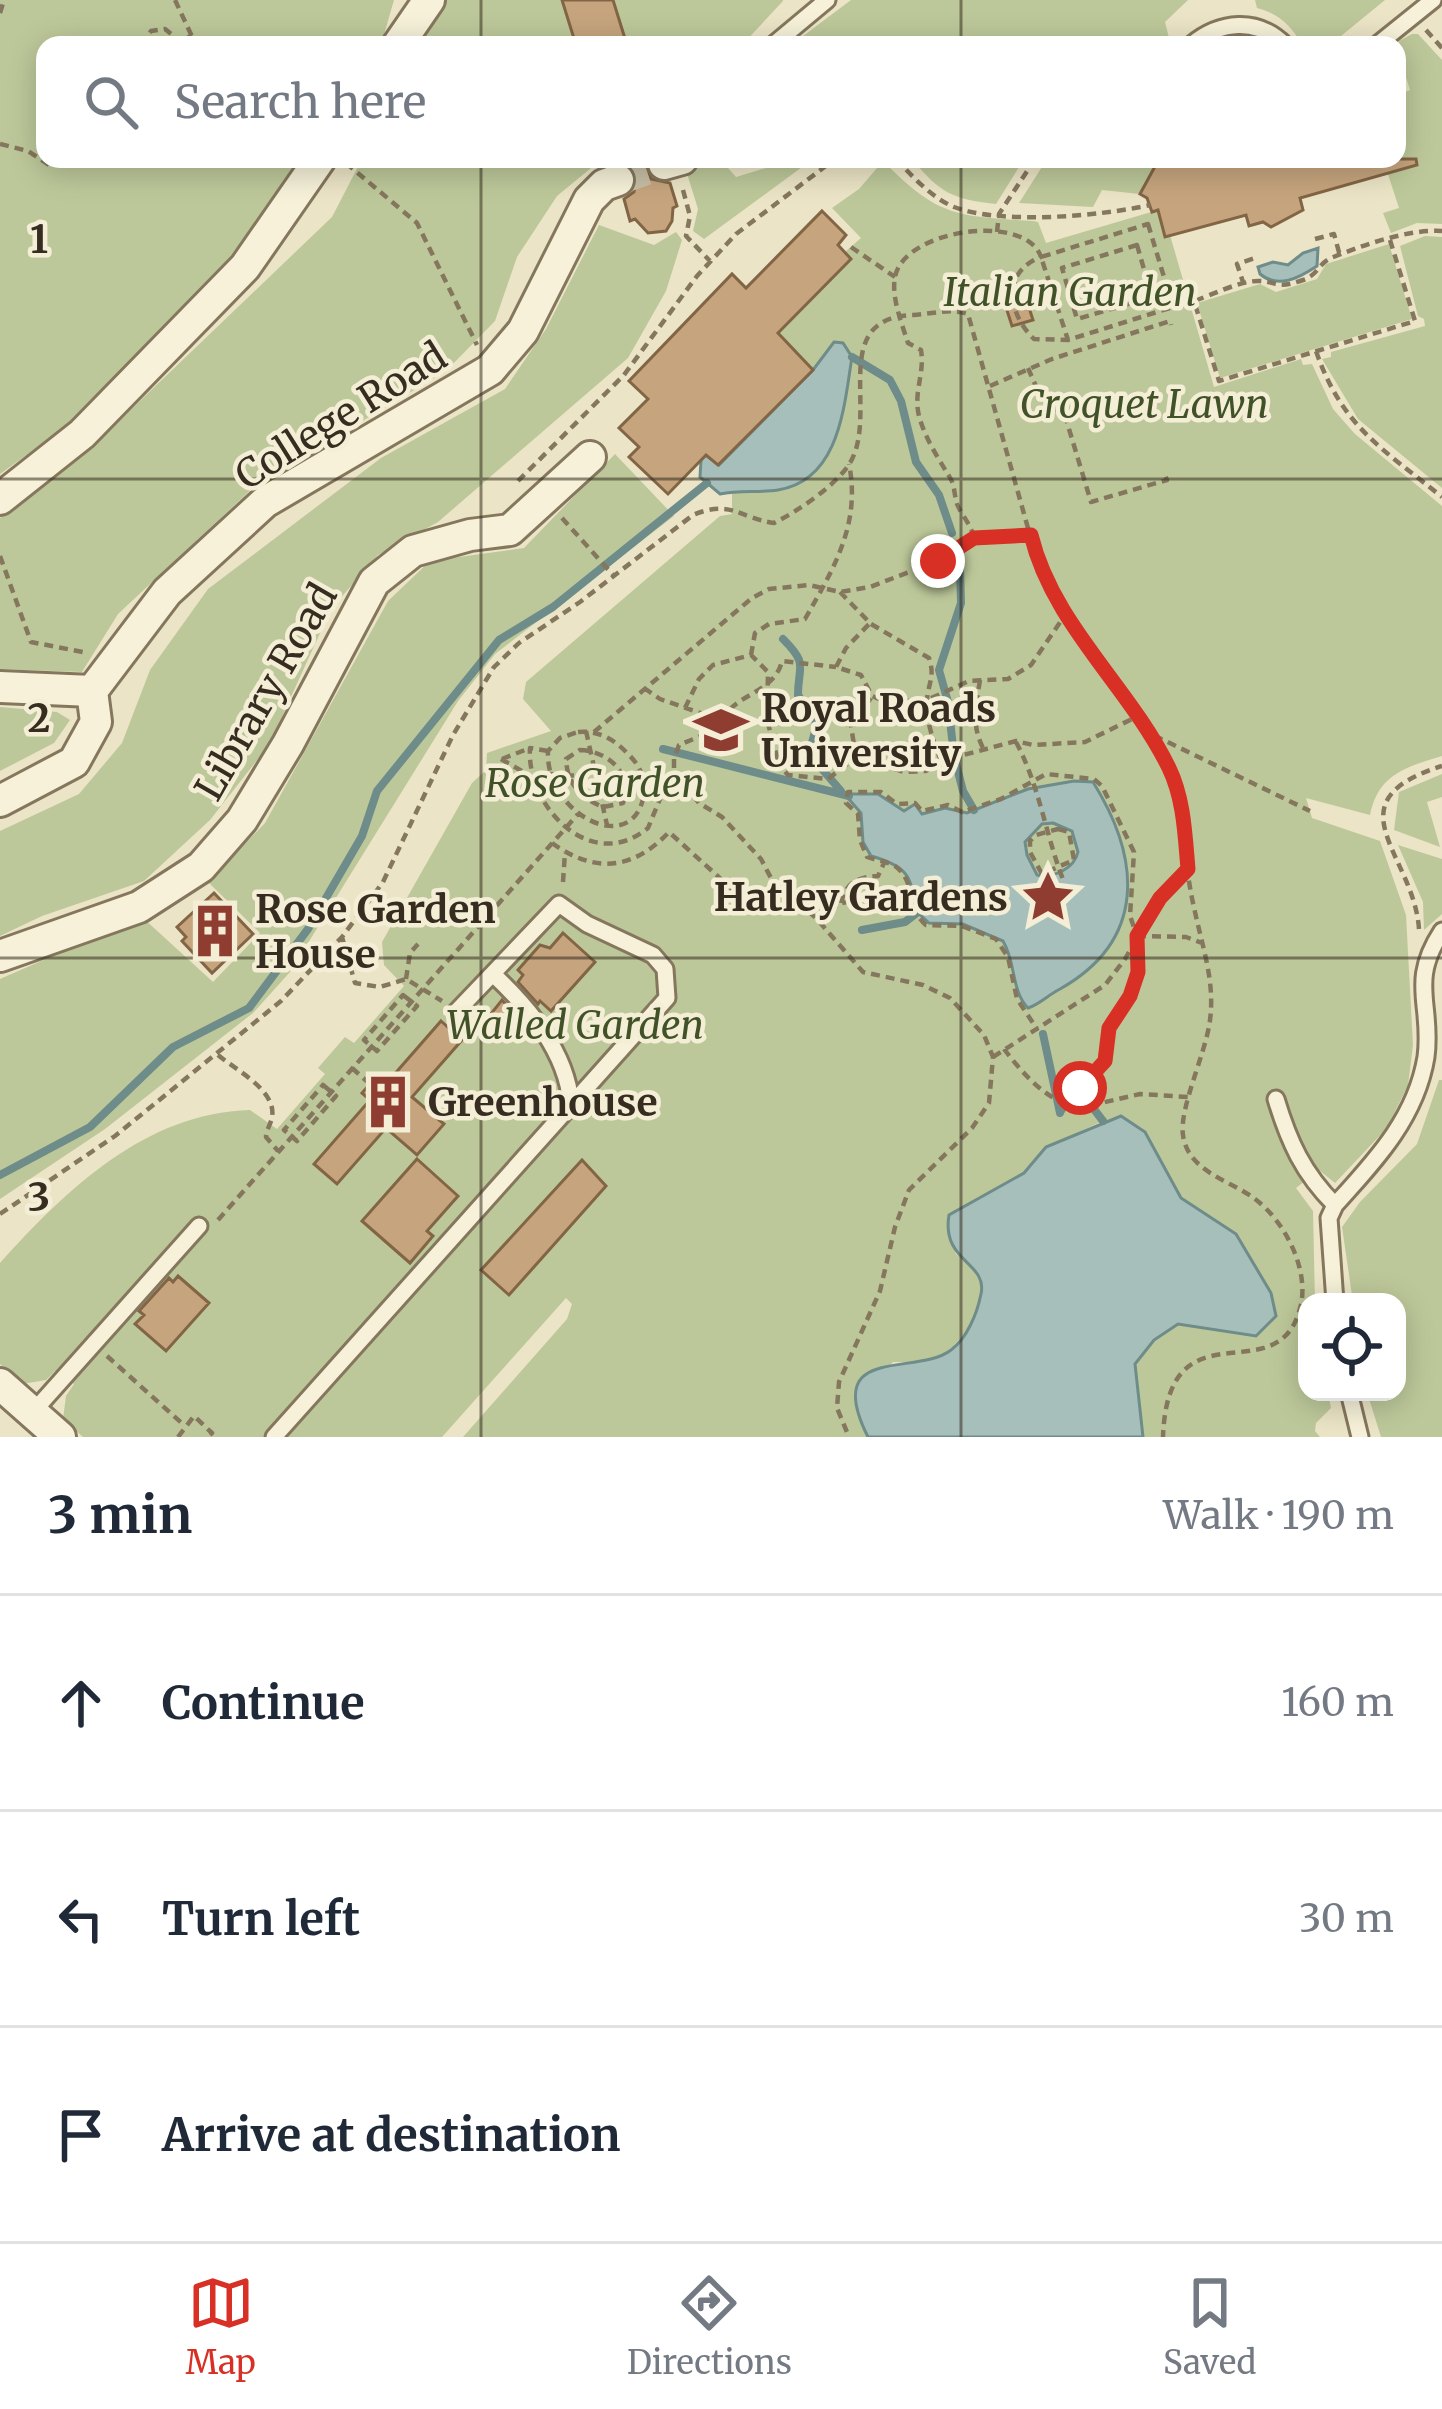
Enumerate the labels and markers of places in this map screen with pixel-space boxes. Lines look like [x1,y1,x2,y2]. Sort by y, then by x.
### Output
place label: Royal Roads University [761,684,996,778]
school or university icon: Royal Roads University [692,701,750,759]
place icon: Hatley Gardens [1019,868,1077,926]
place label: Hatley Gardens [714,873,1008,922]
place label: Rose Garden House [255,885,496,979]
building icon: Rose Garden House [186,902,244,960]
building icon: Greenhouse [359,1073,417,1131]
place label: Greenhouse [428,1078,658,1127]

